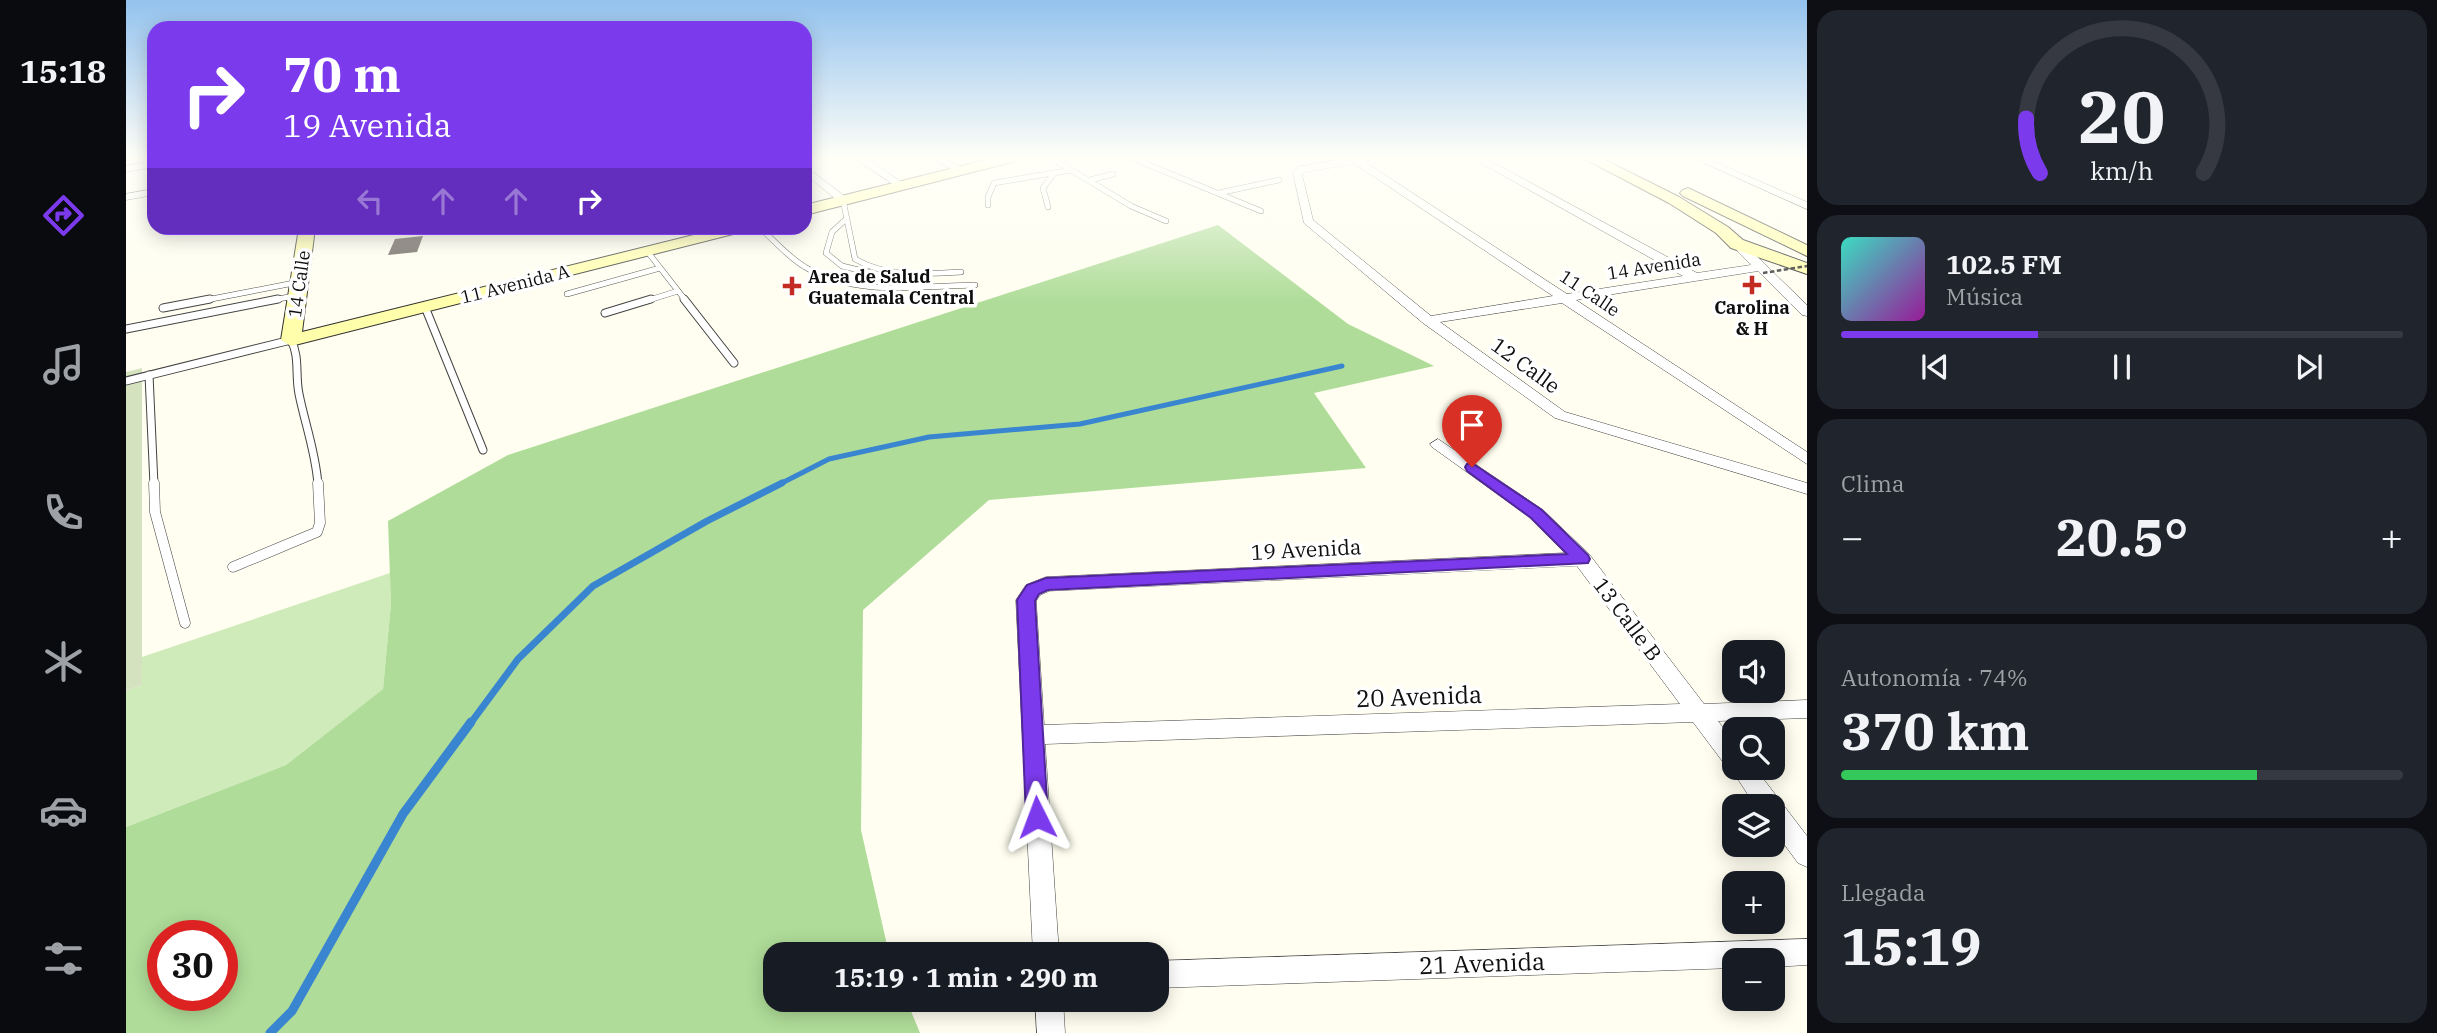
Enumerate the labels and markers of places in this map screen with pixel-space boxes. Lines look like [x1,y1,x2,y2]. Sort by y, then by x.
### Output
place label: Area de Salud Guatemala Central [808,265,975,309]
marker: Area de Salud Guatemala Central [782,276,802,296]
marker: Carolina & H [1744,277,1760,293]
place label: Carolina & H [1714,296,1790,340]
pin [1442,395,1502,467]

